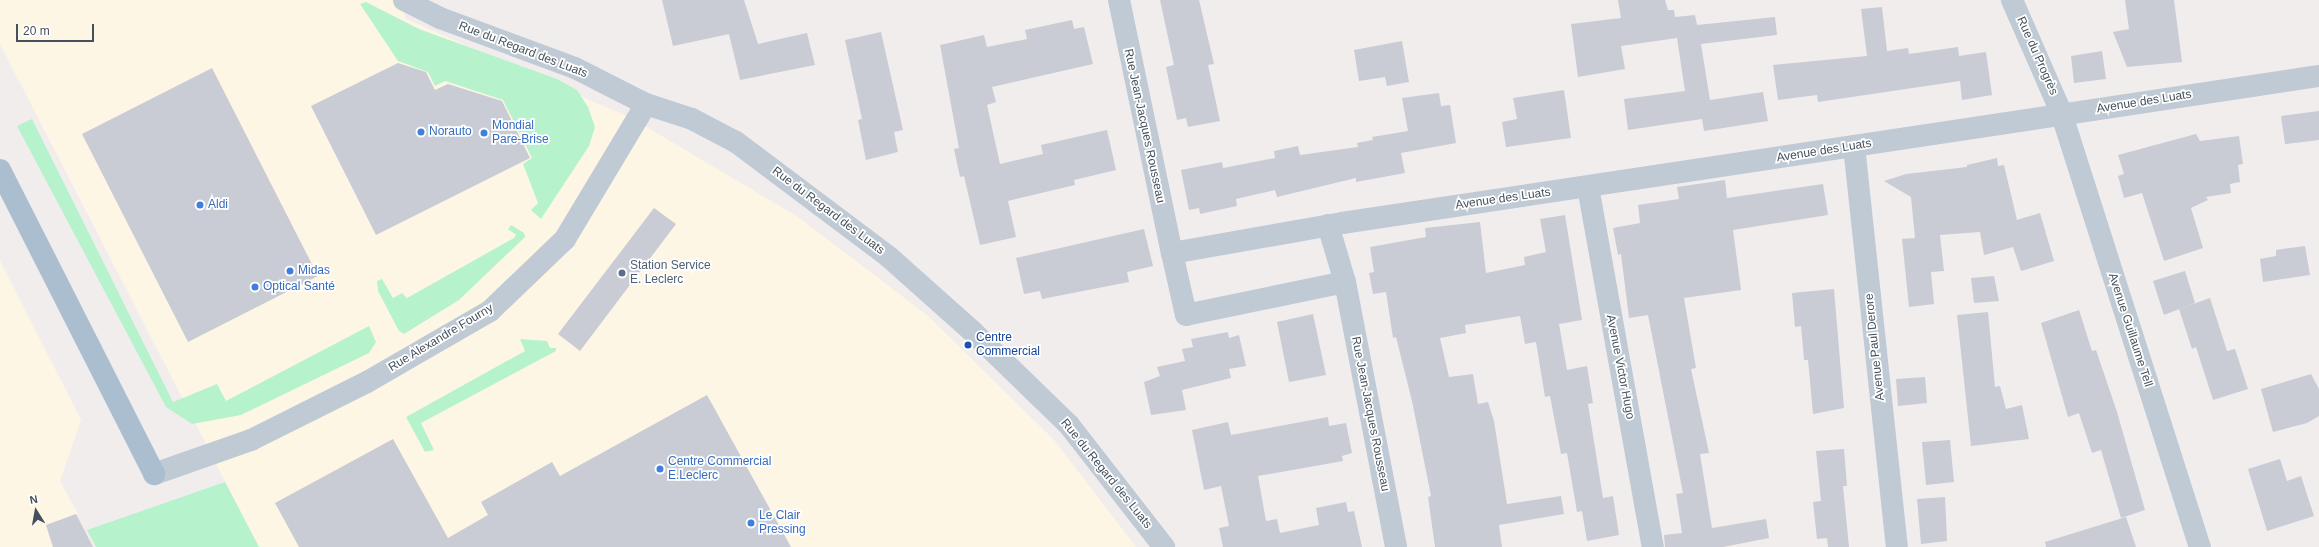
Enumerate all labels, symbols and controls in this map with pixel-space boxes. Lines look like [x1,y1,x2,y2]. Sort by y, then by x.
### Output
street label: Rue du Progrès [2013,15,2061,97]
scale bar [18,16,96,42]
street label: Rue du Regard des Luats [457,19,589,81]
text: 20 m [23,24,50,38]
street label: Rue Jean-Jacques Rousseau [1121,48,1167,204]
street label: Avenue des Luats [2096,87,2192,117]
place label: Mondial Pare-Brise [492,119,549,147]
place label: Norauto [429,125,472,139]
marker: Norauto [416,127,426,137]
marker: Mondial Pare-Brise [479,128,489,138]
street label: Avenue des Luats [1776,136,1872,166]
street label: Rue du Regard des Luats [769,164,887,258]
street label: Avenue des Luats [1455,185,1551,213]
place label: Aldi [208,198,228,212]
marker: Aldi [195,200,205,210]
place label: Station Service E. Leclerc [630,259,711,287]
place label: Midas [298,264,330,278]
marker: Midas [285,266,295,276]
marker: Station Service E. Leclerc [617,268,627,278]
street label: Avenue Guillaume Tell [2105,271,2155,389]
place label: Optical Santé [263,280,335,294]
marker: Optical Santé [250,282,260,292]
street label: Avenue Paul Derore [1862,293,1888,401]
street label: Rue Alexandre Fourny [386,301,496,375]
street label: Avenue Victor Hugo [1603,313,1637,421]
place label: Centre Commercial [976,331,1040,359]
street label: Rue Jean-Jacques Rousseau [1348,335,1392,493]
marker: Centre Commercial [963,340,973,350]
street label: Rue du Regard des Luats [1057,416,1155,532]
place label: Centre Commercial E.Leclerc [668,455,771,483]
marker: Centre Commercial E.Leclerc [655,464,665,474]
north arrow [16,491,56,531]
text: N [29,493,39,506]
place label: Le Clair Pressing [759,509,806,537]
marker: Le Clair Pressing [746,518,756,528]

